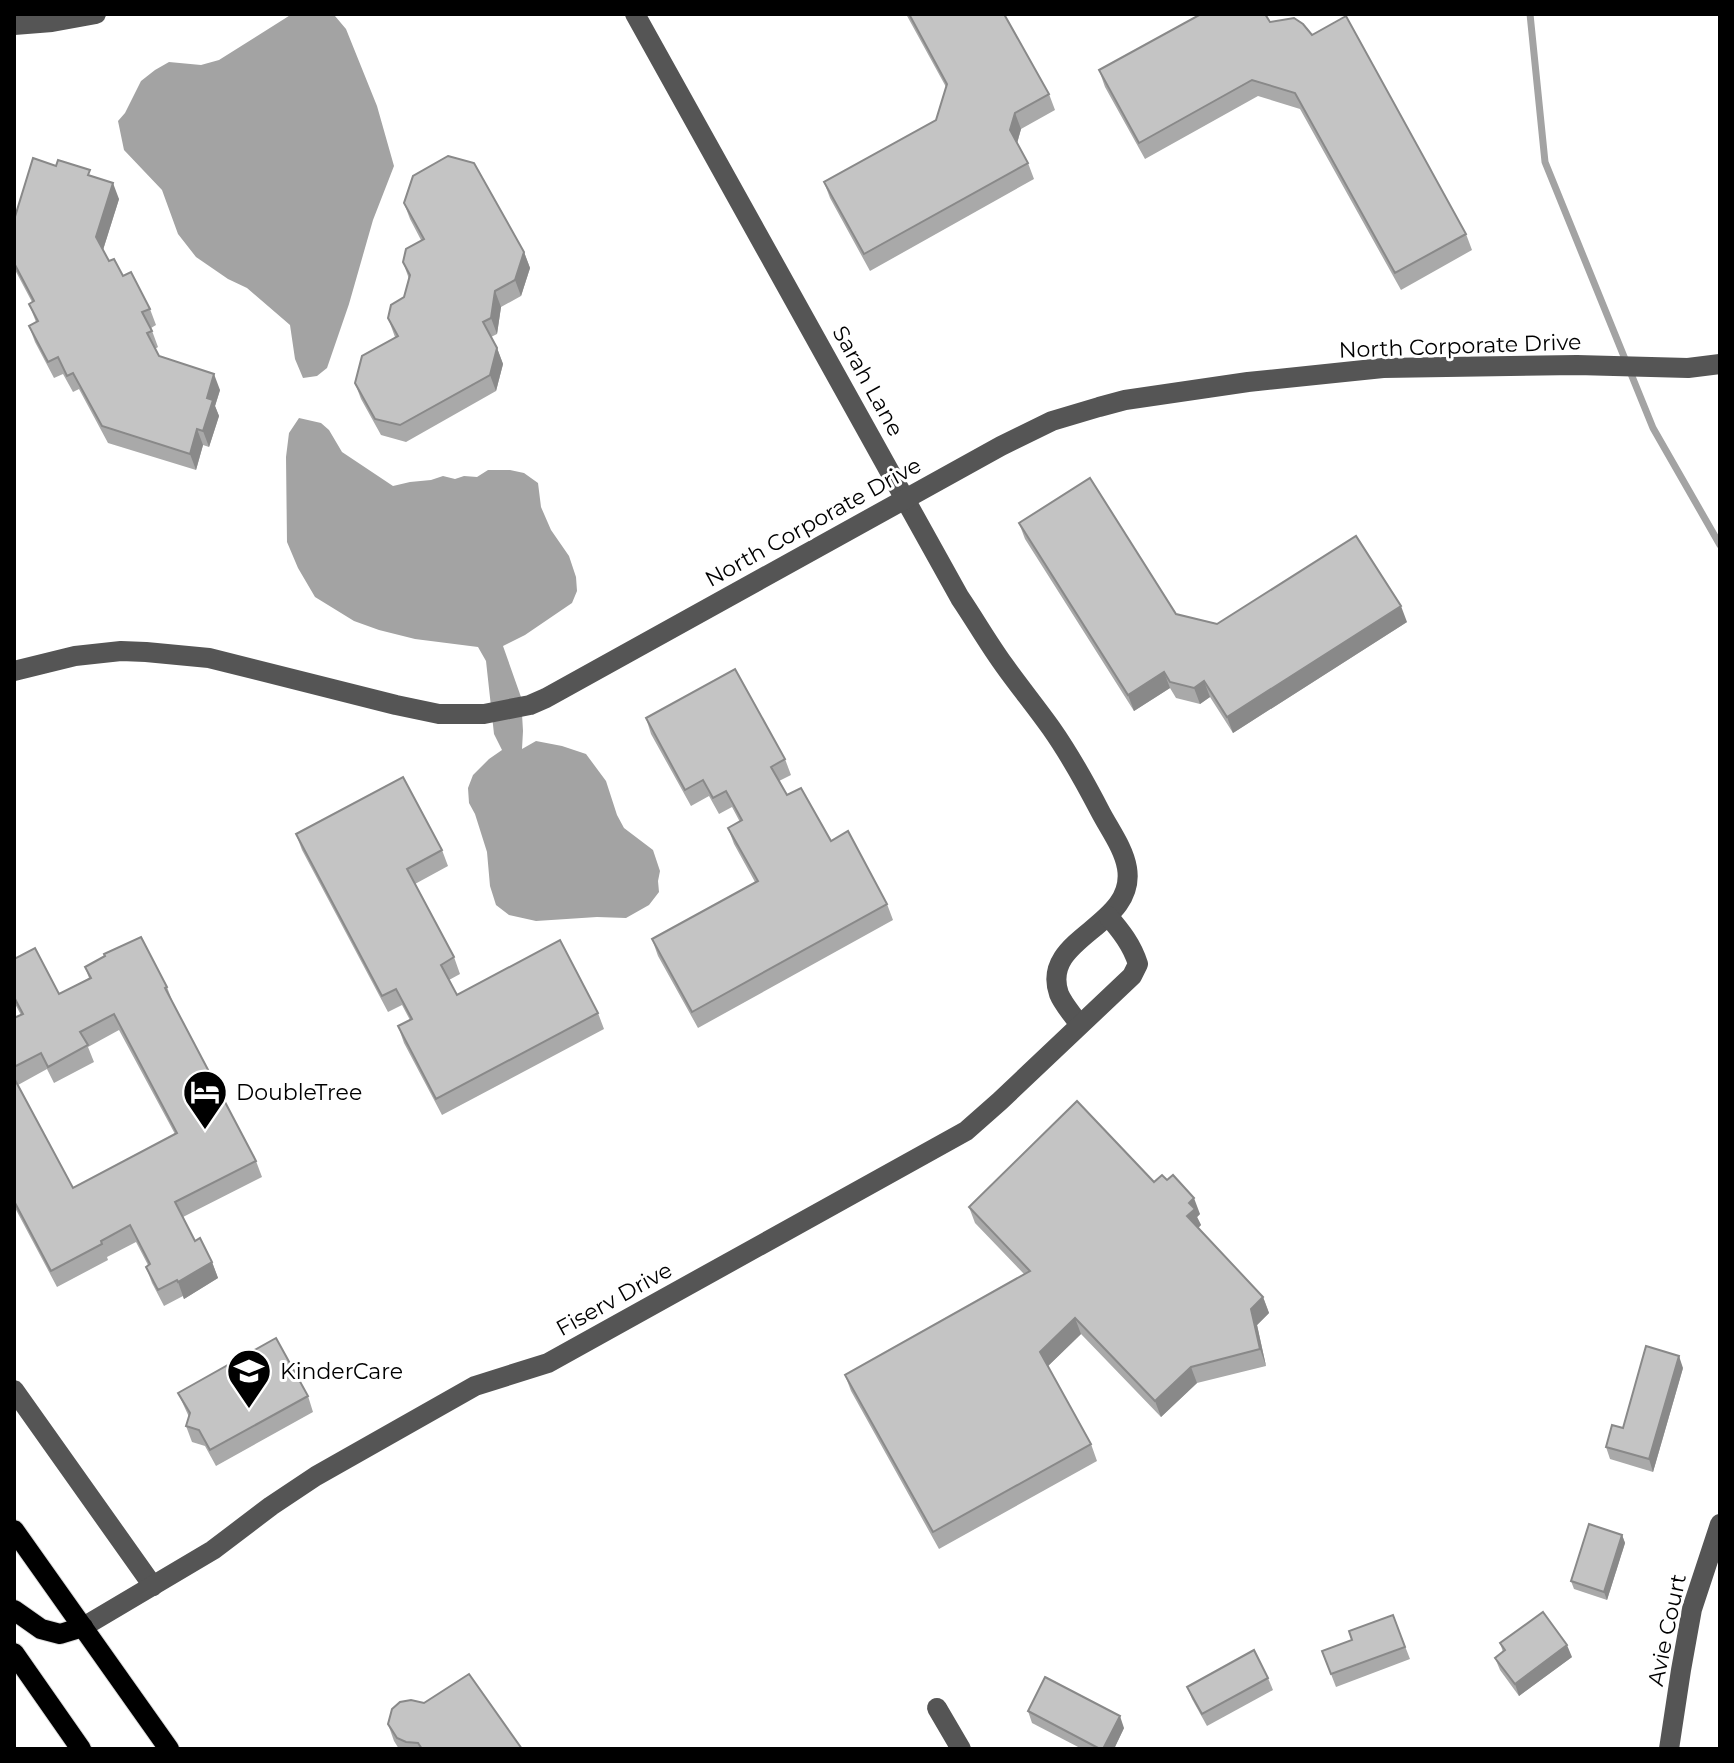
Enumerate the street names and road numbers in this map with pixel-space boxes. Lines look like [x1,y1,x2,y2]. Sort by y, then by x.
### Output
street label: Sarah Lane [827,321,909,441]
street label: North Corporate Drive [1338,328,1582,364]
street label: North Corporate Drive [700,451,926,593]
street label: Fiserv Drive [551,1256,677,1342]
street label: Avie Court [1642,1571,1692,1688]

